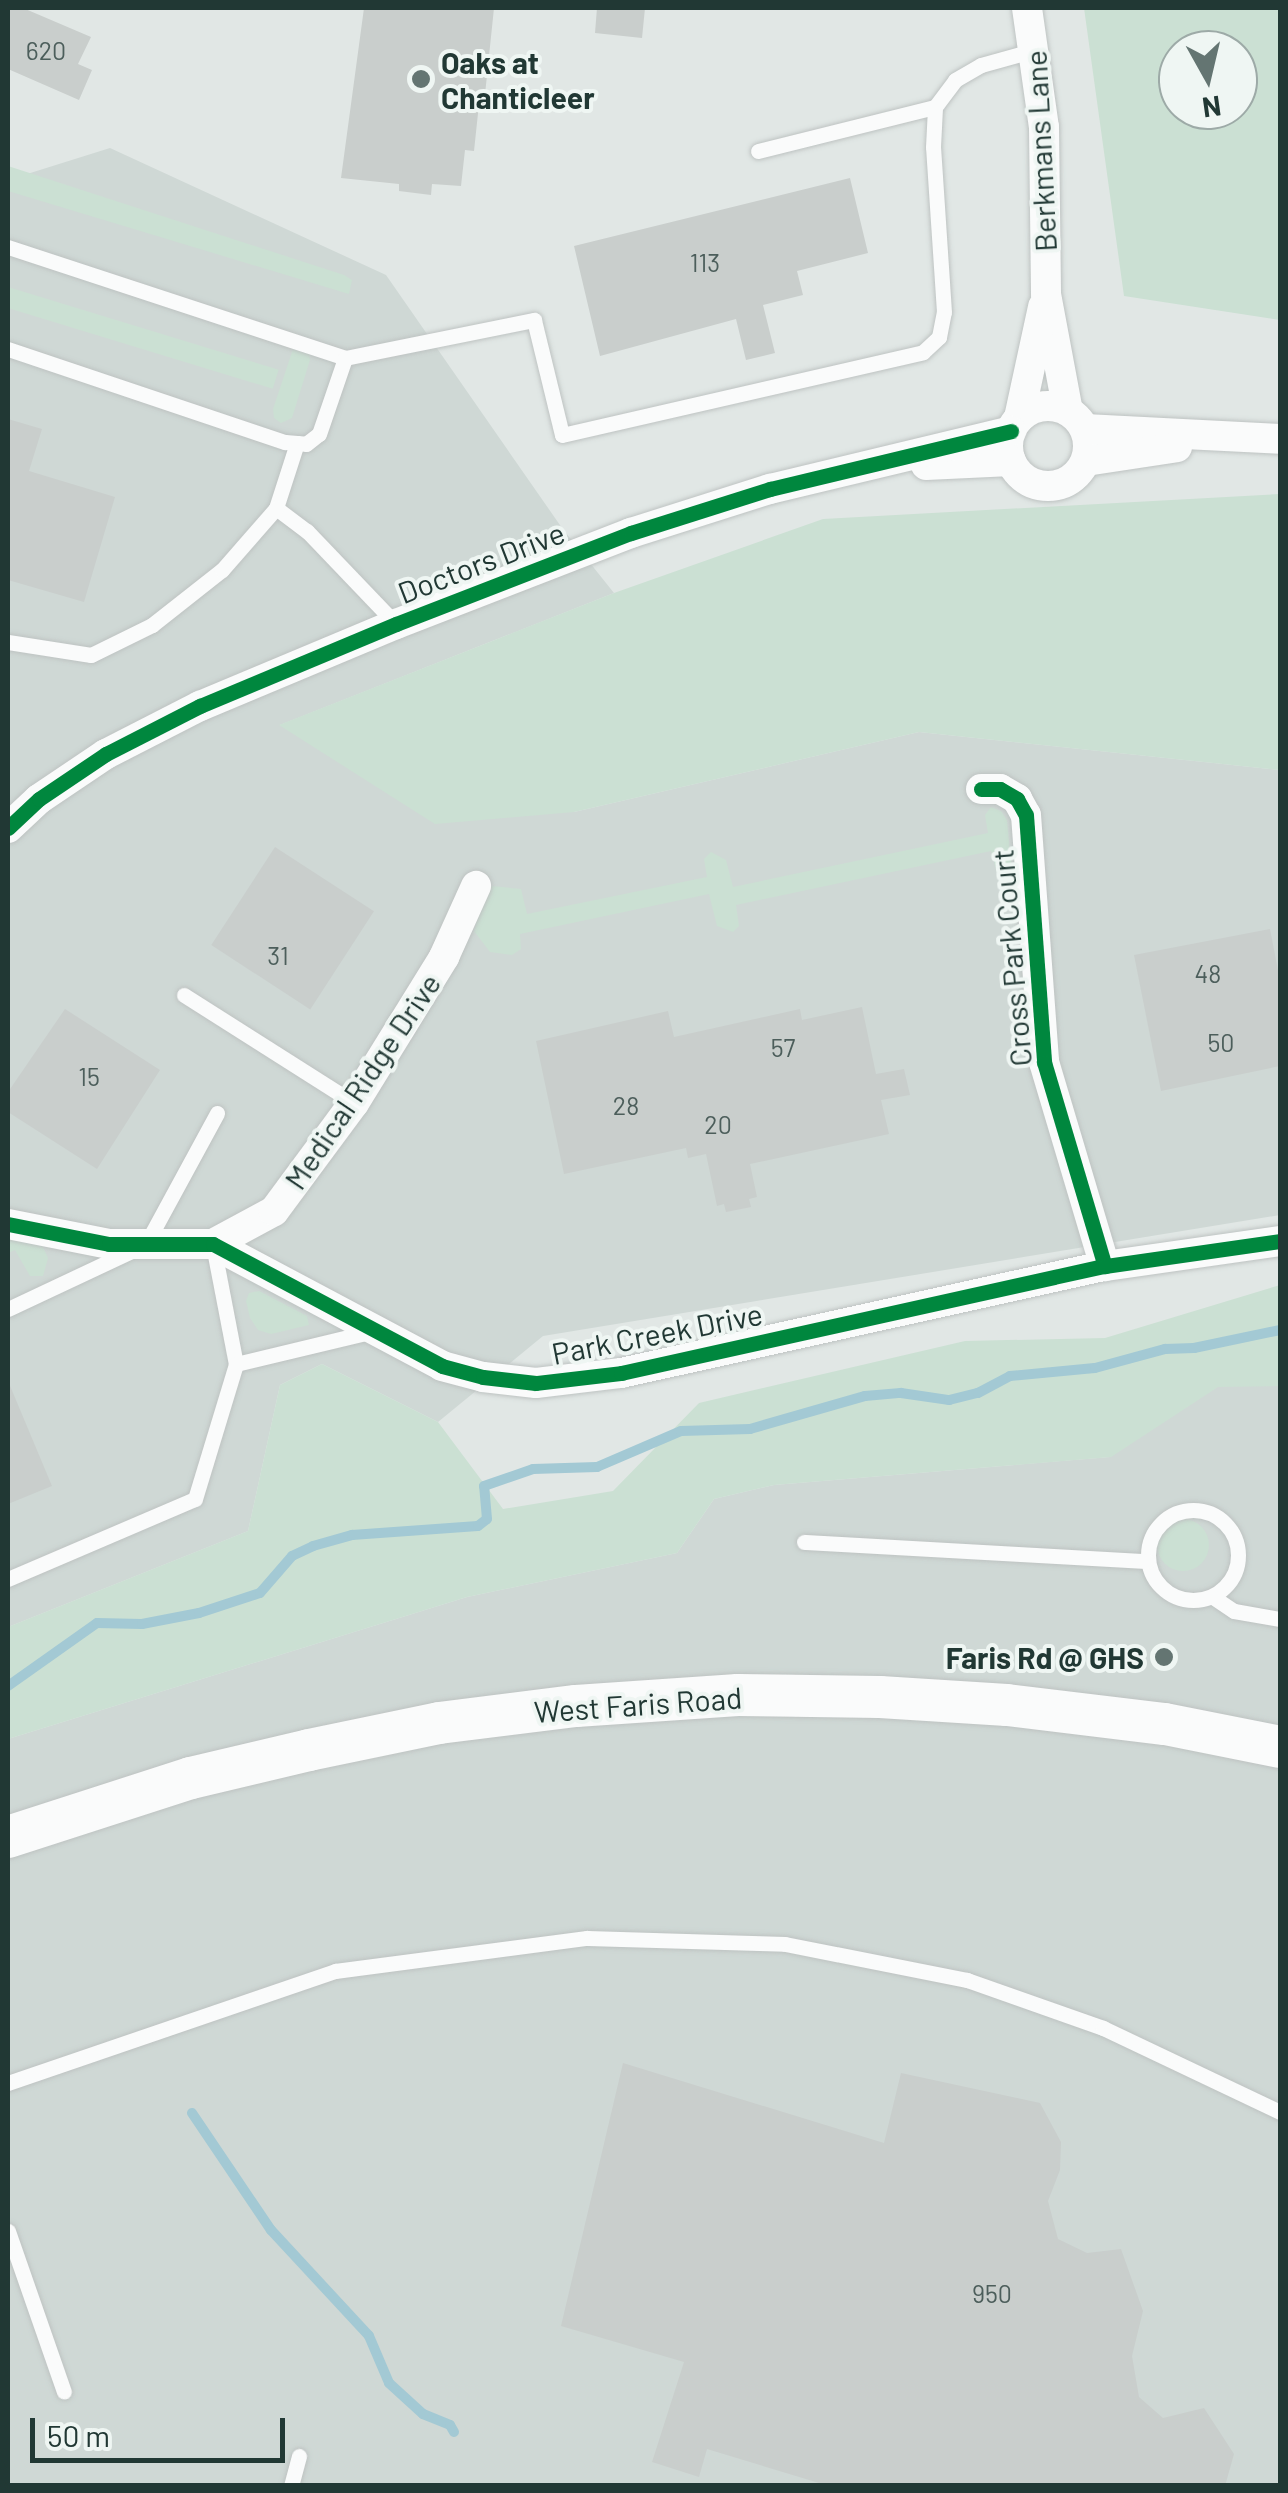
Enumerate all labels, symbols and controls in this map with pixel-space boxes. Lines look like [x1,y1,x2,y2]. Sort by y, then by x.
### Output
north arrow [1158,30,1258,130]
house number: 620 [26,35,66,65]
place label: Oaks at Chanticleer [441,44,595,114]
street label: Berkmans Lane [1017,49,1063,253]
marker: Oaks at Chanticleer [410,68,432,90]
text: N [1200,90,1223,126]
house number: 113 [690,247,720,277]
street label: Doctors Drive [393,514,569,610]
street label: Cross Park Court [984,848,1038,1068]
house number: 31 [267,940,289,970]
house number: 48 [1195,958,1221,988]
street label: Medical Ridge Drive [276,966,448,1196]
house number: 50 [1208,1027,1234,1057]
house number: 57 [771,1032,795,1062]
house number: 15 [78,1061,100,1091]
house number: 28 [613,1090,639,1120]
house number: 20 [704,1109,732,1139]
street label: Park Creek Drive [549,1295,765,1371]
place label: Faris Rd @ GHS [946,1639,1144,1675]
marker: Faris Rd @ GHS [1153,1646,1175,1668]
street label: West Faris Road [533,1679,743,1729]
house number: 950 [972,2278,1012,2308]
scale bar [35,2398,290,2460]
text: 50 m [47,2417,110,2453]

